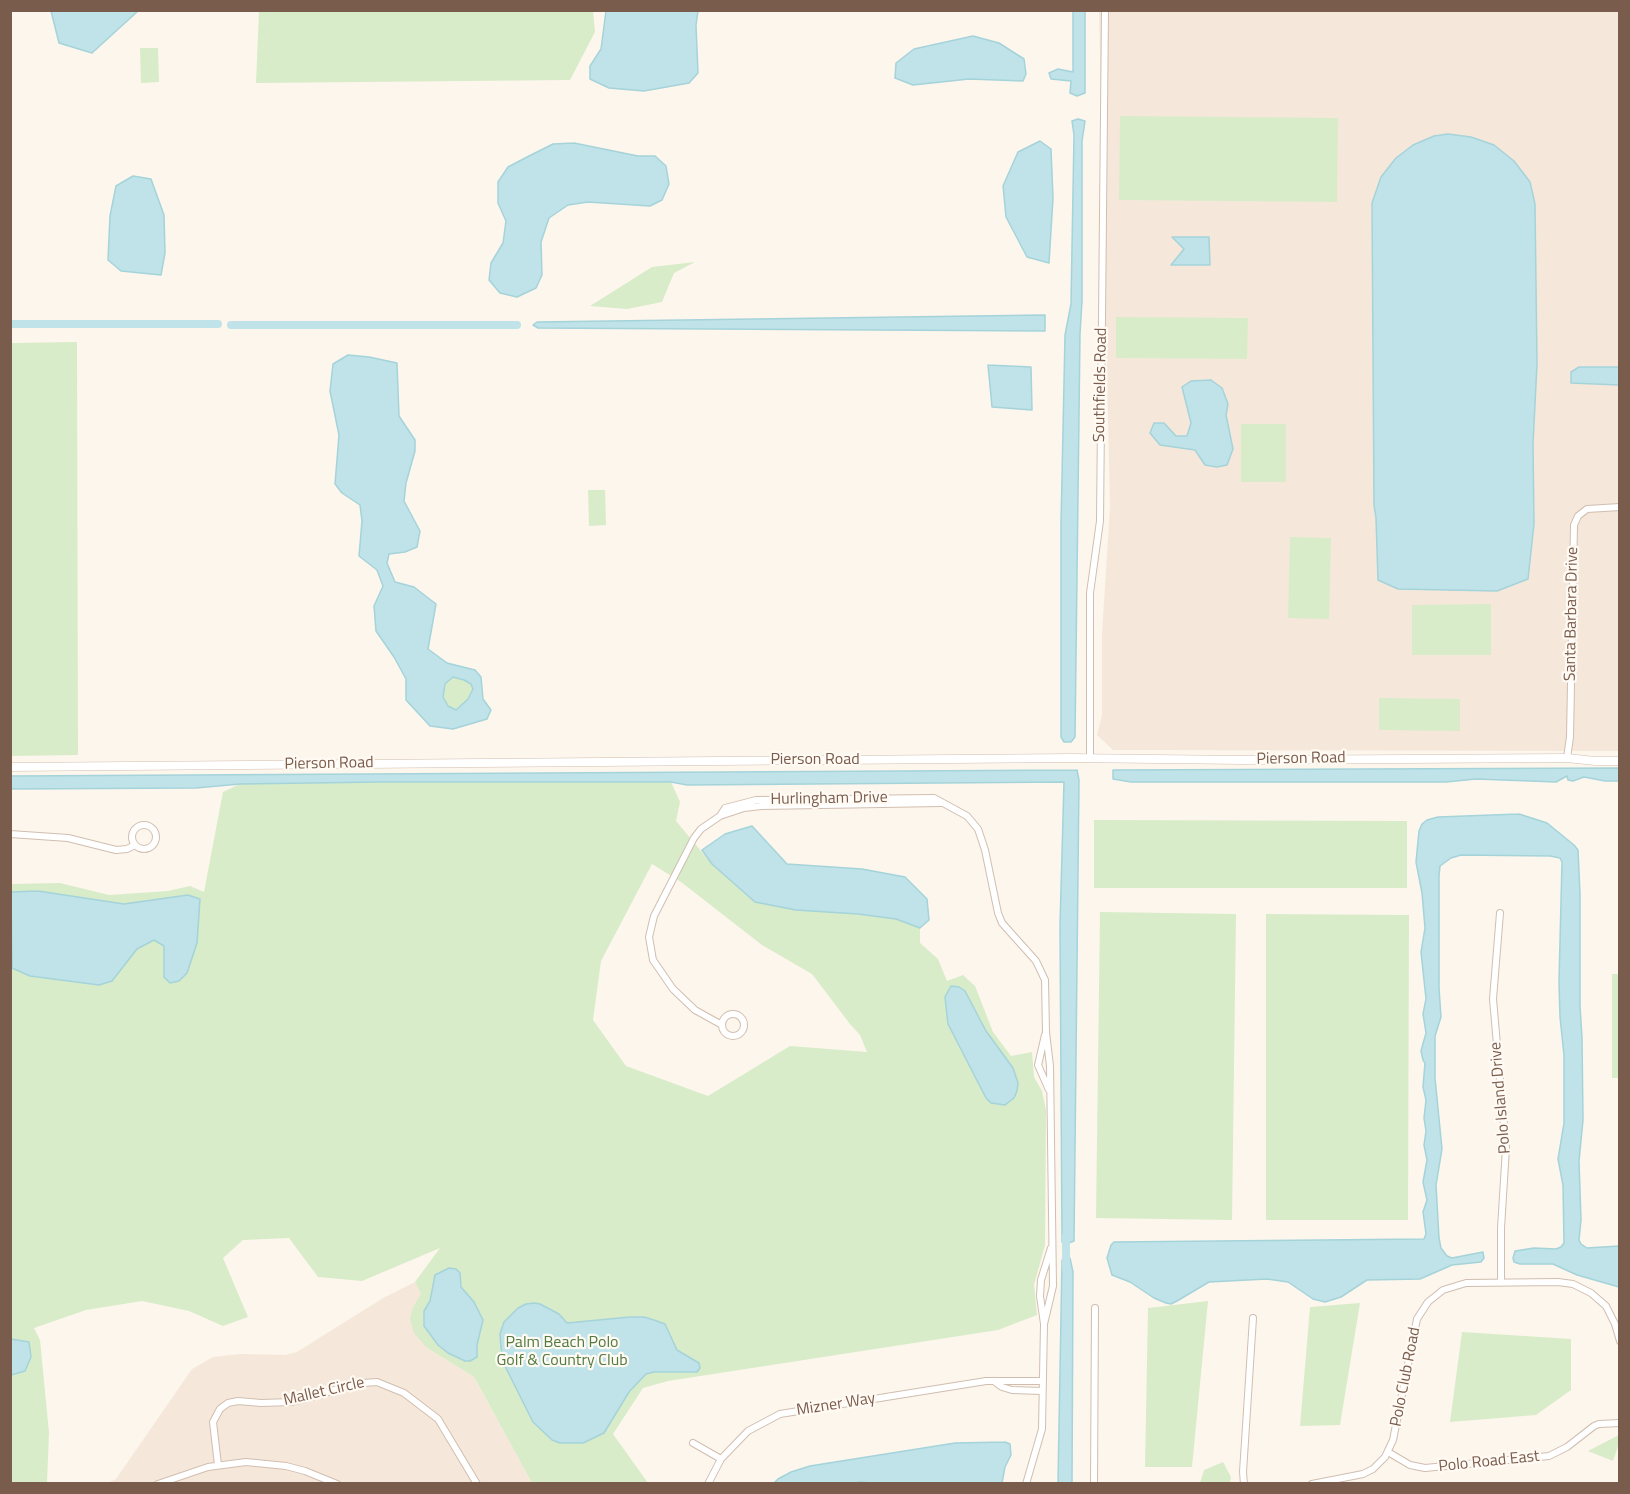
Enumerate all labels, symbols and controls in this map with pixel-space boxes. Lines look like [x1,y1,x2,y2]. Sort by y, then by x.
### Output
street label: Southfields Road [1090,328,1112,442]
street label: Santa Barbara Drive [1561,547,1583,681]
street label: Pierson Road [1256,749,1346,769]
street label: Pierson Road [770,750,860,770]
street label: Pierson Road [284,754,374,774]
street label: Hurlingham Drive [770,788,888,810]
street label: Polo Island Drive [1487,1041,1515,1155]
street label: Polo Club Road [1387,1326,1425,1428]
park label: Palm Beach Polo Golf & Country Club [496,1333,628,1371]
street label: Mallet Circle [282,1373,366,1411]
street label: Mizner Way [795,1389,877,1421]
street label: Polo Road East [1437,1447,1541,1477]

